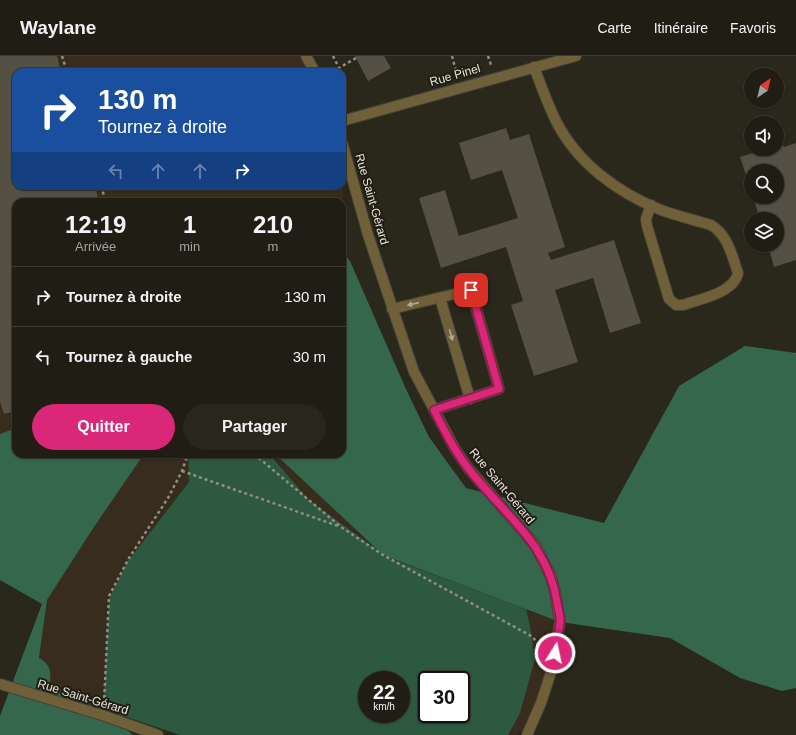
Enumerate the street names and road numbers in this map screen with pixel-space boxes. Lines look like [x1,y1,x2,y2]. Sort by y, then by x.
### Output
street label: Rue Pinel [428,61,482,89]
street label: Rue Saint-Gérard [352,152,392,246]
street label: Rue Saint-Gérard [466,445,538,527]
street label: Rue Saint-Gérard [36,677,130,717]

